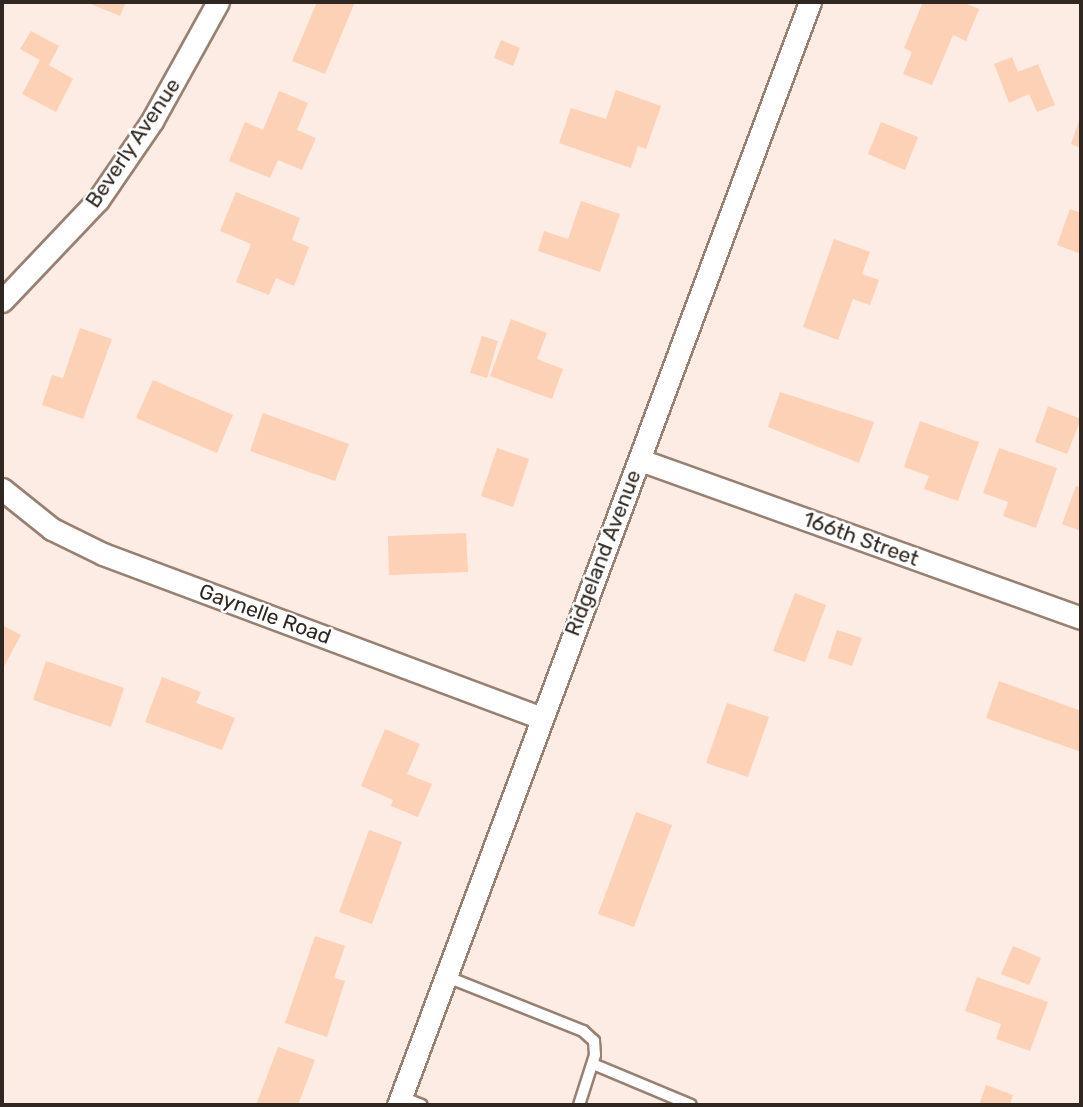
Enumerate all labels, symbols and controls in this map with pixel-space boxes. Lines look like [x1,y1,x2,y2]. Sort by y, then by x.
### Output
street label: Beverly Avenue [80,73,186,213]
street label: Ridgeland Avenue [560,466,646,640]
street label: 166th Street [800,506,922,572]
street label: Gaynelle Road [196,578,334,650]

